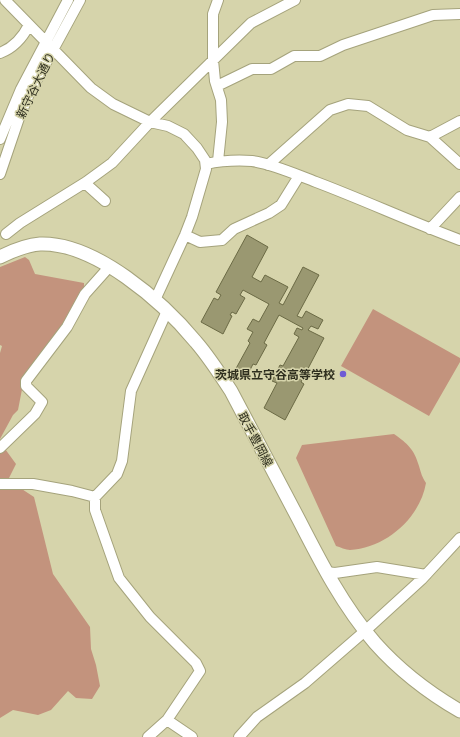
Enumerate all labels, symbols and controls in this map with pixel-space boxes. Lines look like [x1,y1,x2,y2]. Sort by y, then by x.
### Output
street label: 新守谷大通り [12,49,58,121]
place label: 茨城県立守谷高等学校 [215,366,335,382]
marker: 茨城県立守谷高等学校 [338,369,348,379]
street label: 取手豊岡線 [235,409,277,469]

